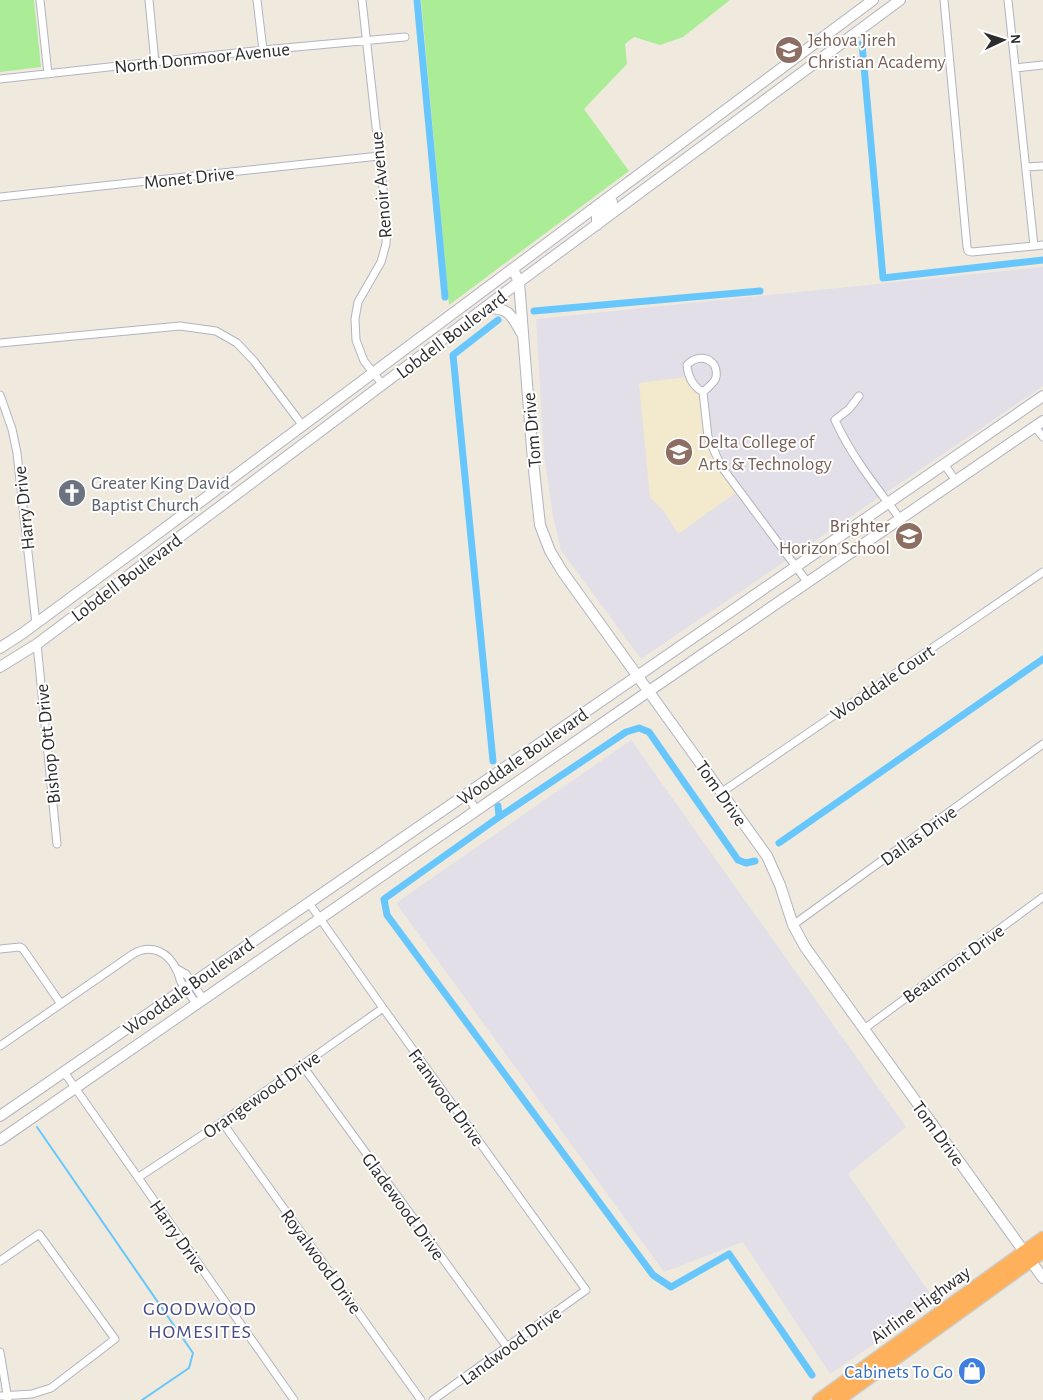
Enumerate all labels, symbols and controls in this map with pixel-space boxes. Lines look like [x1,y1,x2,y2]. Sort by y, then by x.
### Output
north arrow [978,15,1028,65]
place label: Jehova Jireh Christian Academy [808,31,946,72]
text: N [1008,34,1022,45]
school or university icon: Jehova Jireh Christian Academy [774,35,804,65]
street label: North Donmoor Avenue [113,40,291,77]
street label: Renoir Avenue [367,131,396,239]
street label: Monet Drive [143,164,235,193]
street label: Lobdell Boulevard [393,288,511,383]
street label: Tom Drive [520,392,545,468]
place label: Delta College of Arts & Technology [698,433,832,474]
school or university icon: Delta College of Arts & Technology [664,437,694,467]
street label: Harry Drive [11,465,38,551]
place label: Greater King David Baptist Church [91,474,230,515]
church icon: Greater King David Baptist Church [57,478,87,508]
place label: Brighter Horizon School [779,517,890,558]
school or university icon: Brighter Horizon School [894,521,924,551]
street label: Lobdell Boulevard [68,531,186,626]
street label: Wooddale Court [828,642,938,725]
street label: Bishop Ott Drive [33,683,64,805]
street label: Wooddale Boulevard [454,705,592,809]
street label: Tom Drive [691,758,750,830]
street label: Dallas Drive [877,802,960,870]
street label: Beaumont Drive [900,921,1008,1007]
street label: Wooddale Boulevard [120,935,258,1039]
street label: Franwood Drive [404,1046,487,1150]
street label: Orangewood Drive [200,1048,324,1143]
street label: Tom Drive [908,1098,968,1170]
street label: Gladewood Drive [358,1150,448,1264]
street label: Harry Drive [146,1197,210,1277]
street label: Royalwood Drive [277,1206,365,1318]
street label: Airline Highway [867,1263,974,1348]
district label: GOODWOOD HOMESITES [143,1299,257,1342]
street label: Landwood Drive [457,1303,565,1389]
shop icon: Cabinets To Go [957,1356,987,1386]
place label: Cabinets To Go [844,1363,953,1382]

